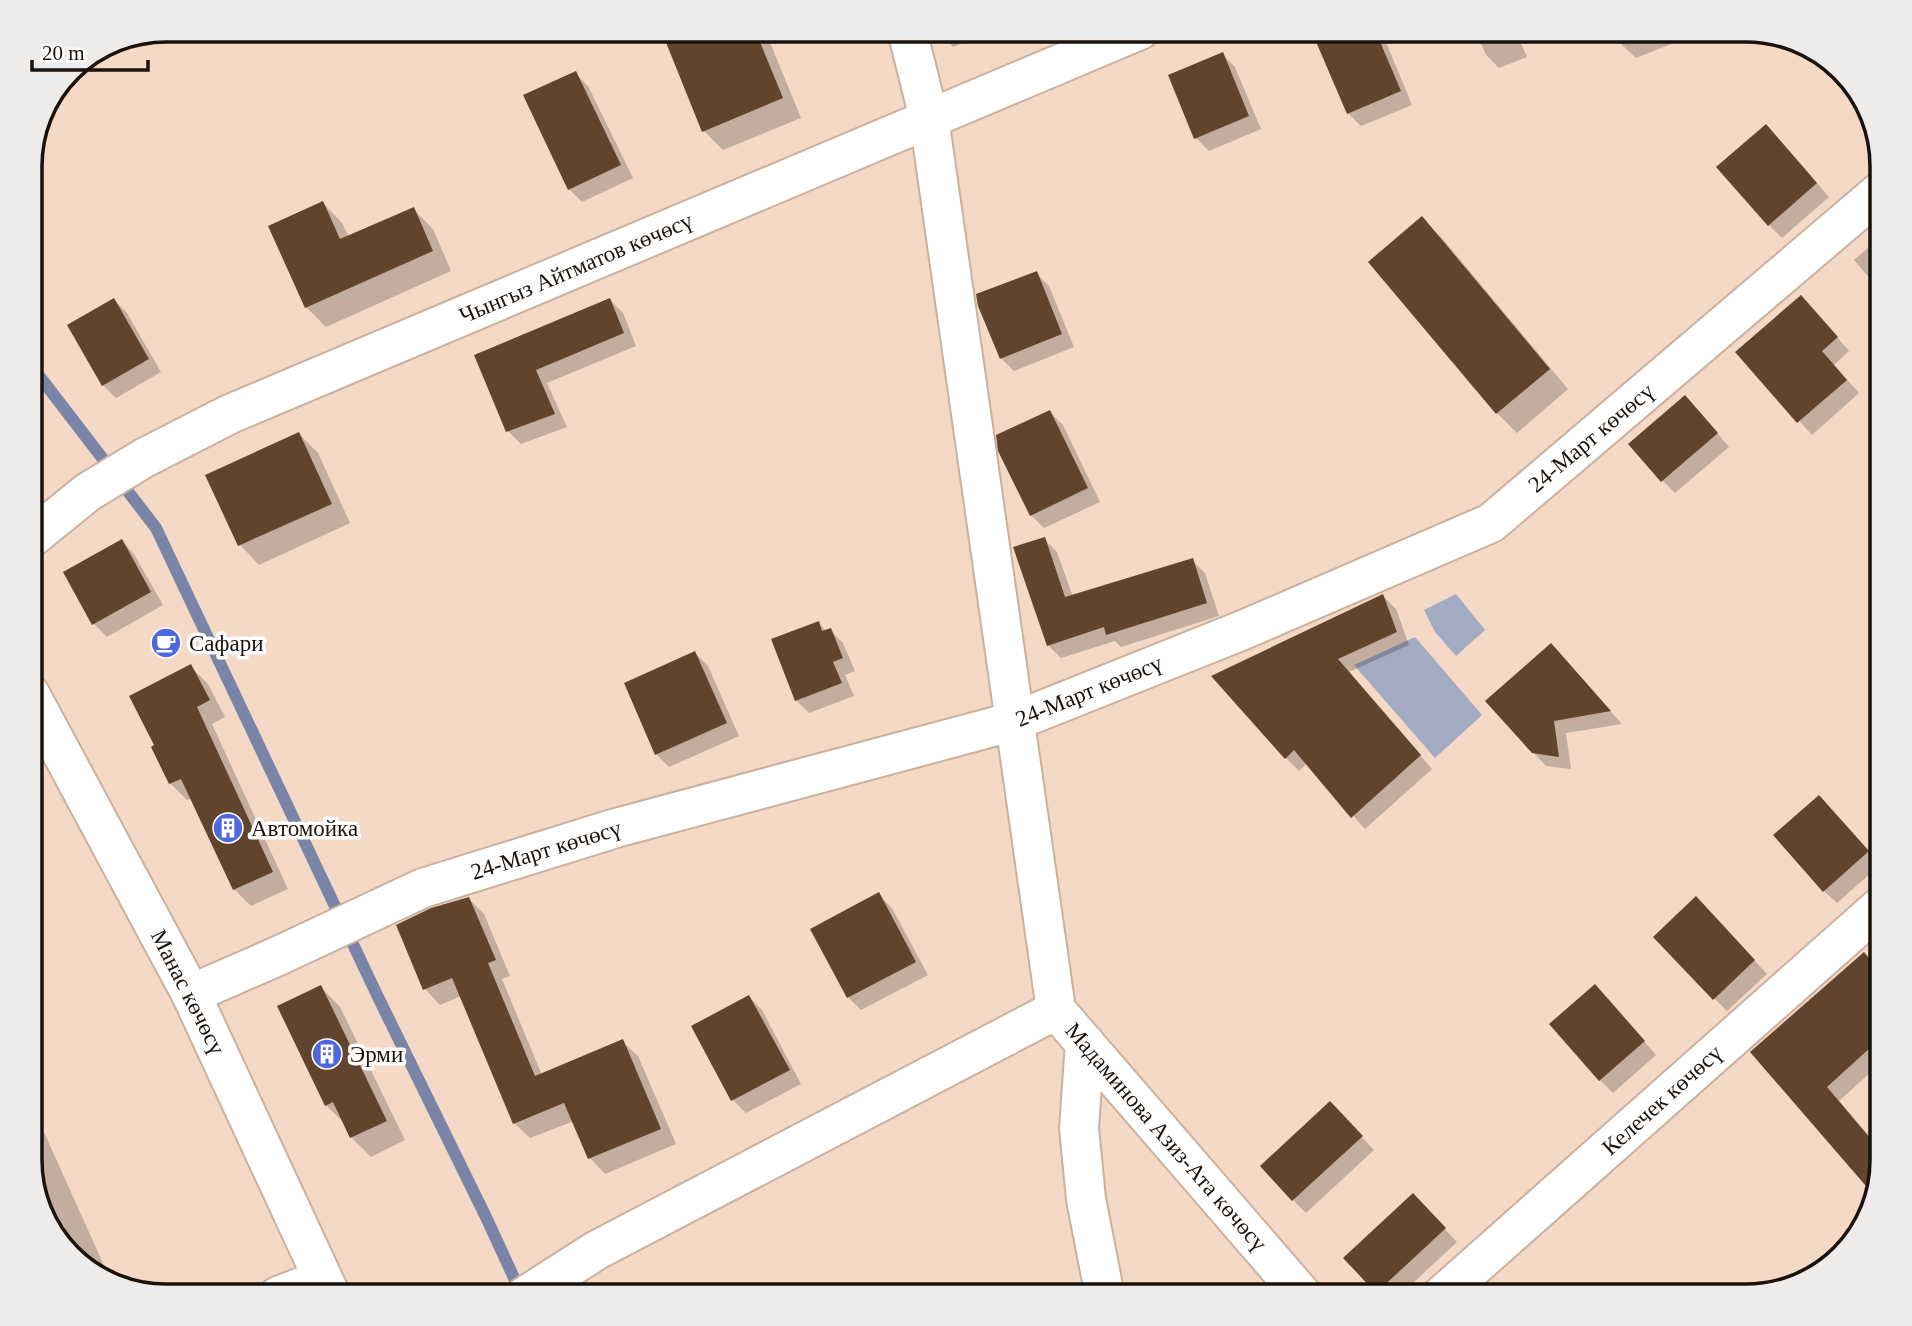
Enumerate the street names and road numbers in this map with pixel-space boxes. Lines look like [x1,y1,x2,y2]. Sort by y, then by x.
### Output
street label: Чынгыз Айтматов көчөсү [456,207,697,328]
street label: 24-Март көчөсү [1523,378,1659,498]
street label: 24-Март көчөсү [1012,650,1166,732]
street label: 24-Март көчөсү [468,815,625,885]
street label: Манас көчөсү [146,925,230,1059]
street label: Мадаминова Азиз-Ата көчөсү [1060,1018,1272,1256]
street label: Келечек көчөсү [1597,1040,1727,1160]

